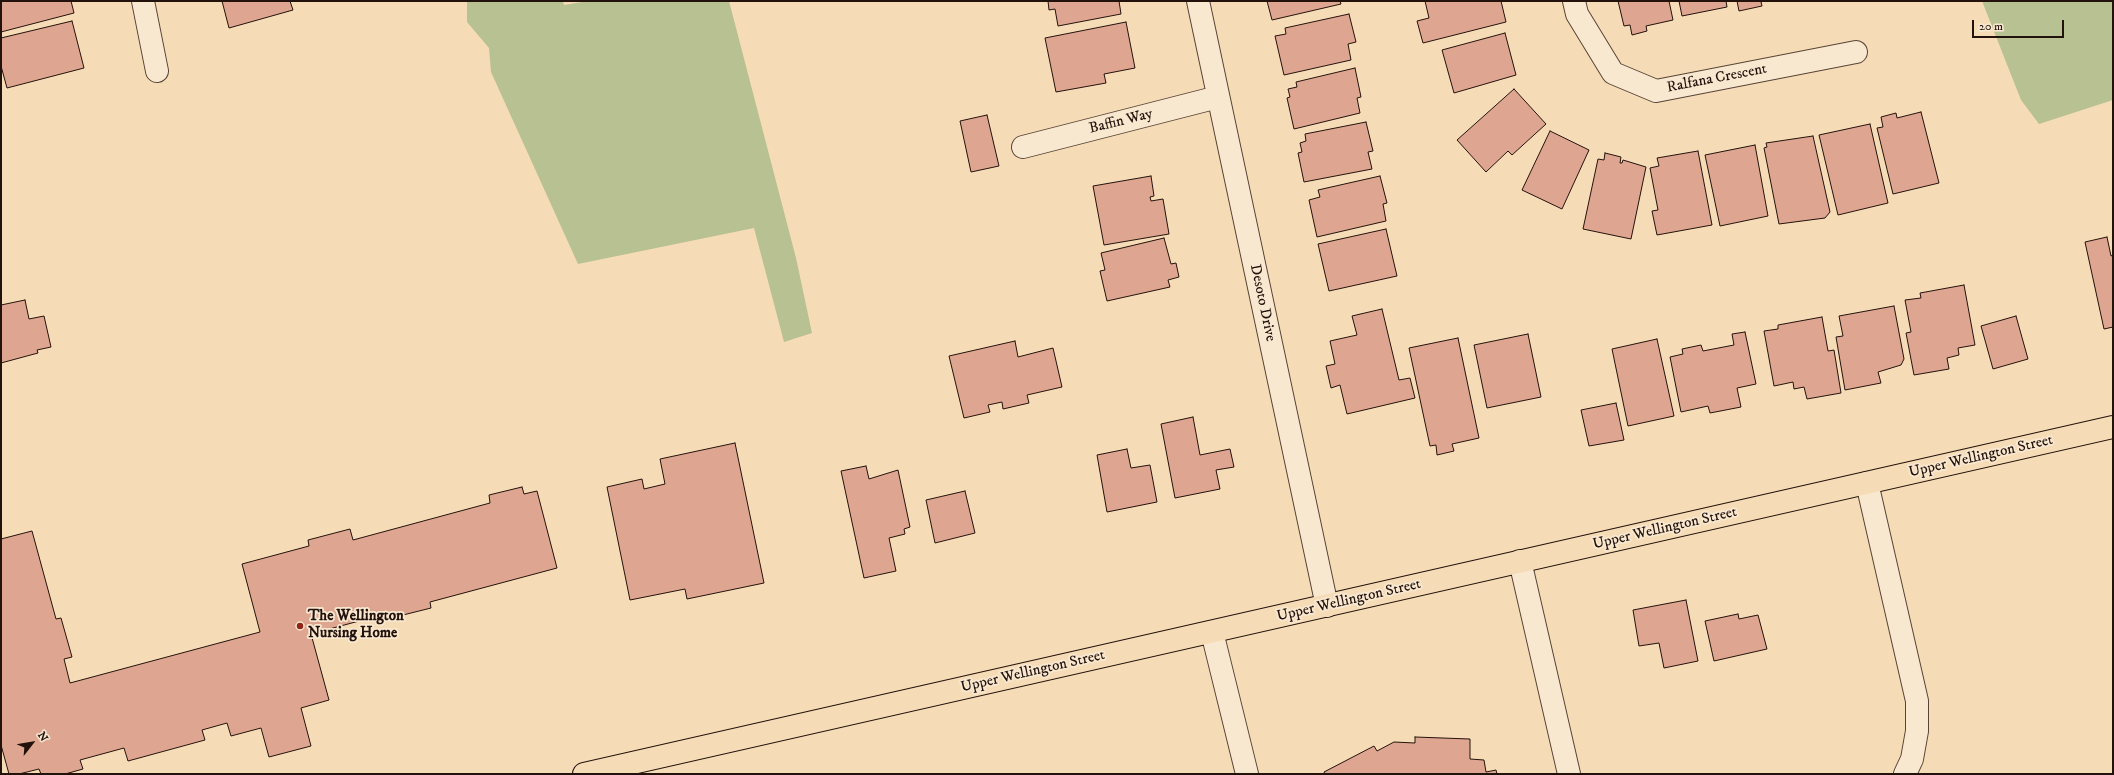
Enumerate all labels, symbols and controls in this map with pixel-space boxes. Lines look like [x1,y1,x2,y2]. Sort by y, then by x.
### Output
scale bar [1974,12,2066,38]
text: 20 m [1979,19,2003,34]
street label: Ralfana Crescent [1666,60,1768,98]
street label: Baffin Way [1087,105,1155,139]
street label: Desoto Drive [1245,263,1279,343]
street label: Upper Wellington Street [1907,432,2055,482]
street label: Upper Wellington Street [1591,504,1739,554]
street label: Upper Wellington Street [1275,576,1423,626]
place label: The Wellington Nursing Home [308,608,404,643]
marker: The Wellington Nursing Home [295,621,305,631]
street label: Upper Wellington Street [959,647,1107,697]
north arrow [12,723,52,763]
text: N [34,729,51,744]

